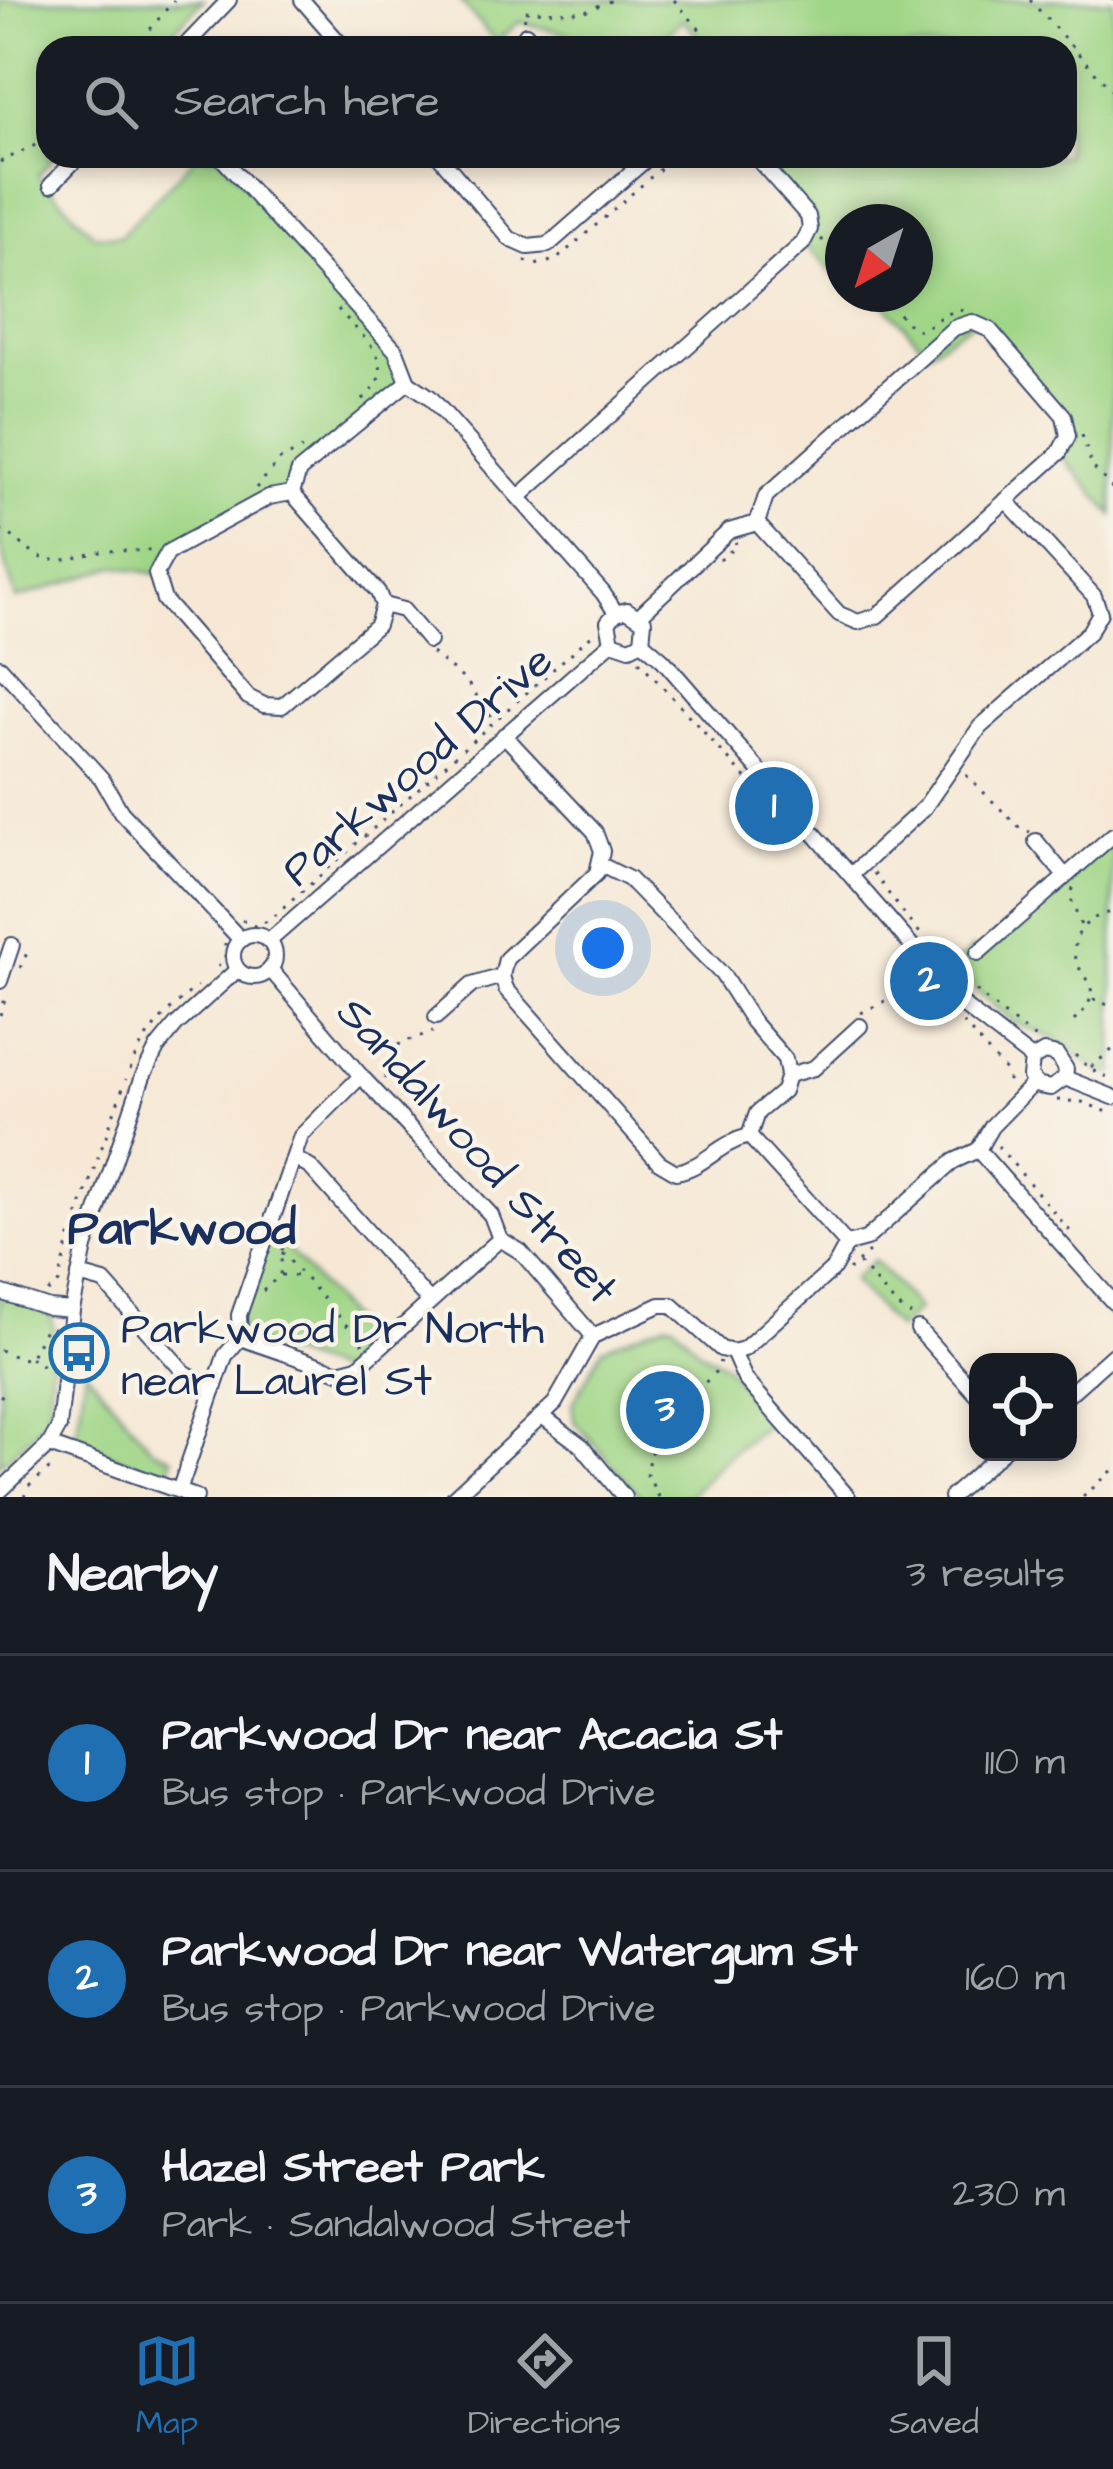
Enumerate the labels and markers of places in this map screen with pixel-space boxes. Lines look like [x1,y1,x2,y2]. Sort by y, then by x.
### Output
pin: 1 [735,761,813,851]
pin: 2 [890,936,968,1026]
place label: Parkwood Dr North near Laurel St [121,1299,544,1413]
bus stop icon: Parkwood Dr North near Laurel St [48,1322,110,1384]
pin: 3 [626,1365,704,1455]

